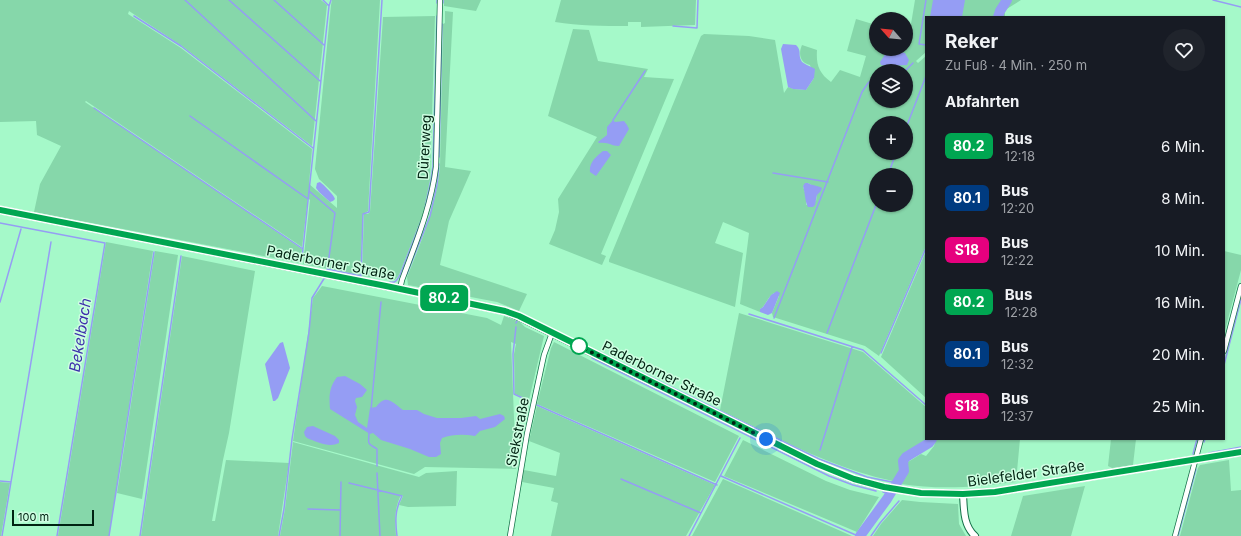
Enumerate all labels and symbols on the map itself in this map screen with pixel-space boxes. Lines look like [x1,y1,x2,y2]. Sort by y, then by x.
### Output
north arrow [869,12,913,56]
street label: Dürerweg [414,114,434,180]
street label: Paderborner Straße [265,241,397,283]
line badge: 80.2 [416,285,472,311]
water label: Bekelbach [65,297,95,373]
unlabelled marker [570,337,588,355]
street label: Paderborner Straße [600,337,724,409]
street label: Siekstraße [502,396,532,468]
your location [756,429,776,449]
street label: Bielefelder Straße [966,456,1086,490]
scale bar [12,508,94,527]

